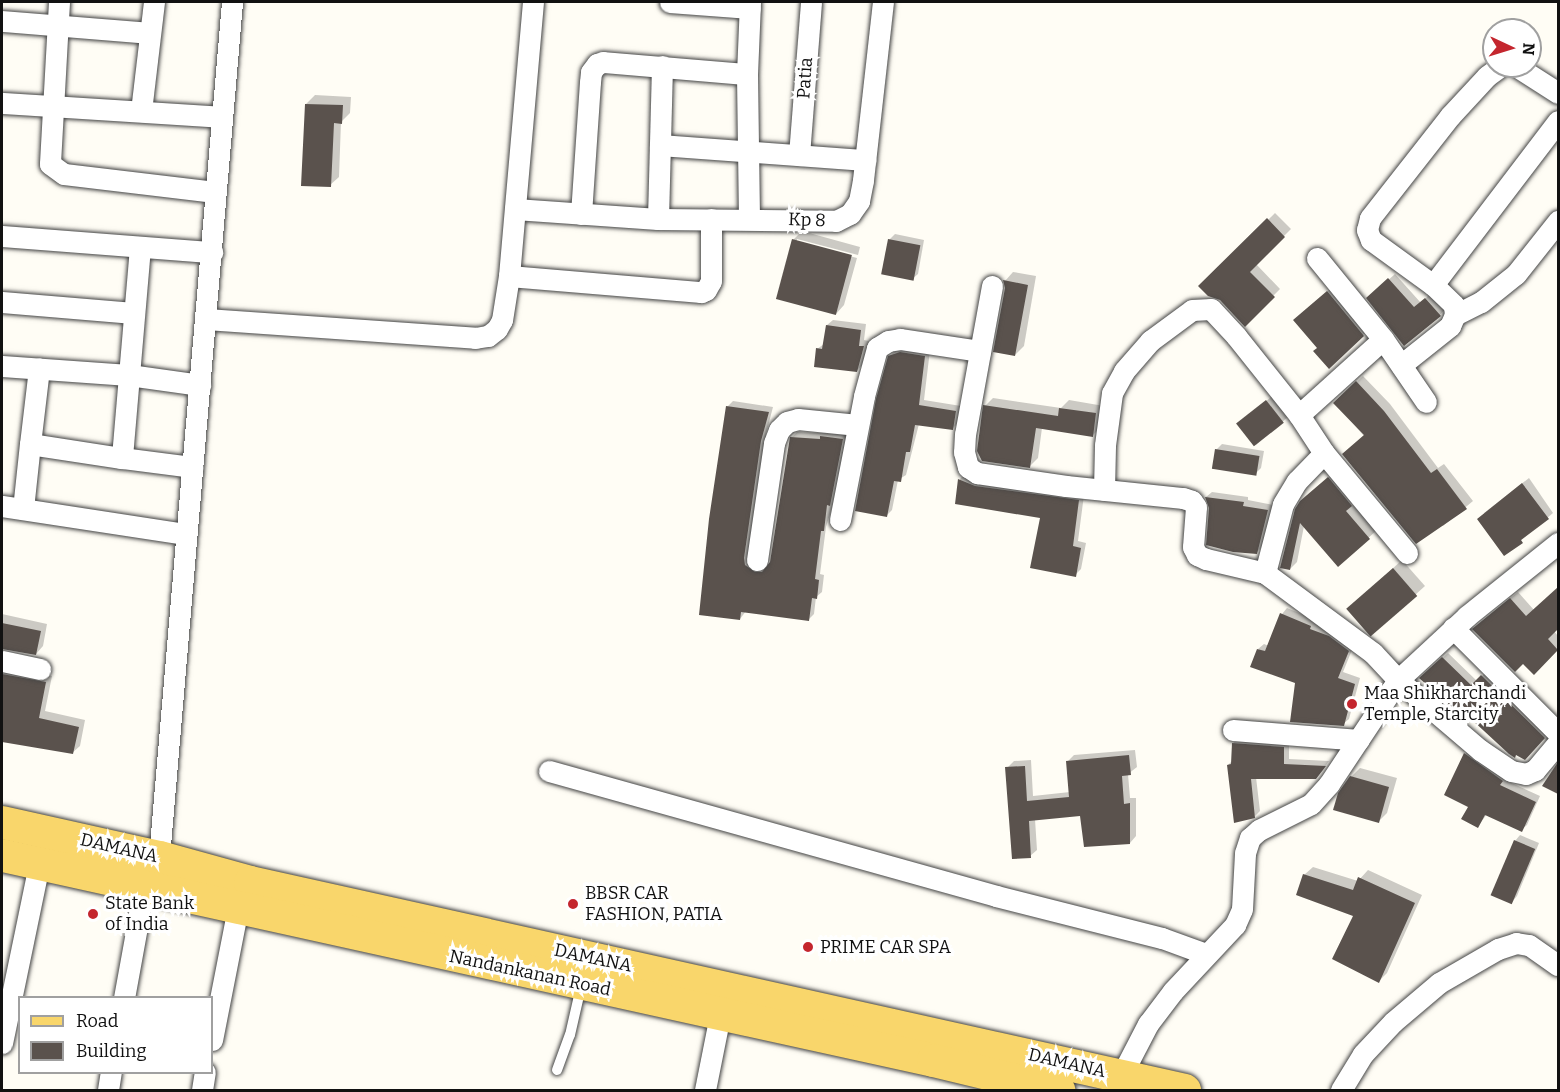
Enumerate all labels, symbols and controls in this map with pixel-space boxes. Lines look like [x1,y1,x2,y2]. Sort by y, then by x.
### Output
north arrow [1482,18,1542,78]
text: N [1519,42,1538,56]
street label: Patia [793,56,817,100]
street label: Kp 8 [788,209,826,231]
place label: Maa Shikharchandi Temple, Starcity [1364,683,1526,726]
marker: Maa Shikharchandi Temple, Starcity [1345,697,1359,711]
street label: DAMANA [78,829,160,867]
place label: BBSR CAR FASHION, PATIA [585,883,722,926]
place label: State Bank of India [105,893,194,936]
marker: BBSR CAR FASHION, PATIA [566,897,580,911]
marker: State Bank of India [86,907,100,921]
place label: PRIME CAR SPA [820,936,951,958]
street label: DAMANA [552,939,634,977]
marker: PRIME CAR SPA [801,940,815,954]
street label: Nandankanan Road [447,945,613,1001]
legend [18,996,213,1074]
text: Road [76,1010,118,1032]
text: Building [76,1040,147,1062]
street label: DAMANA [1026,1044,1108,1082]

